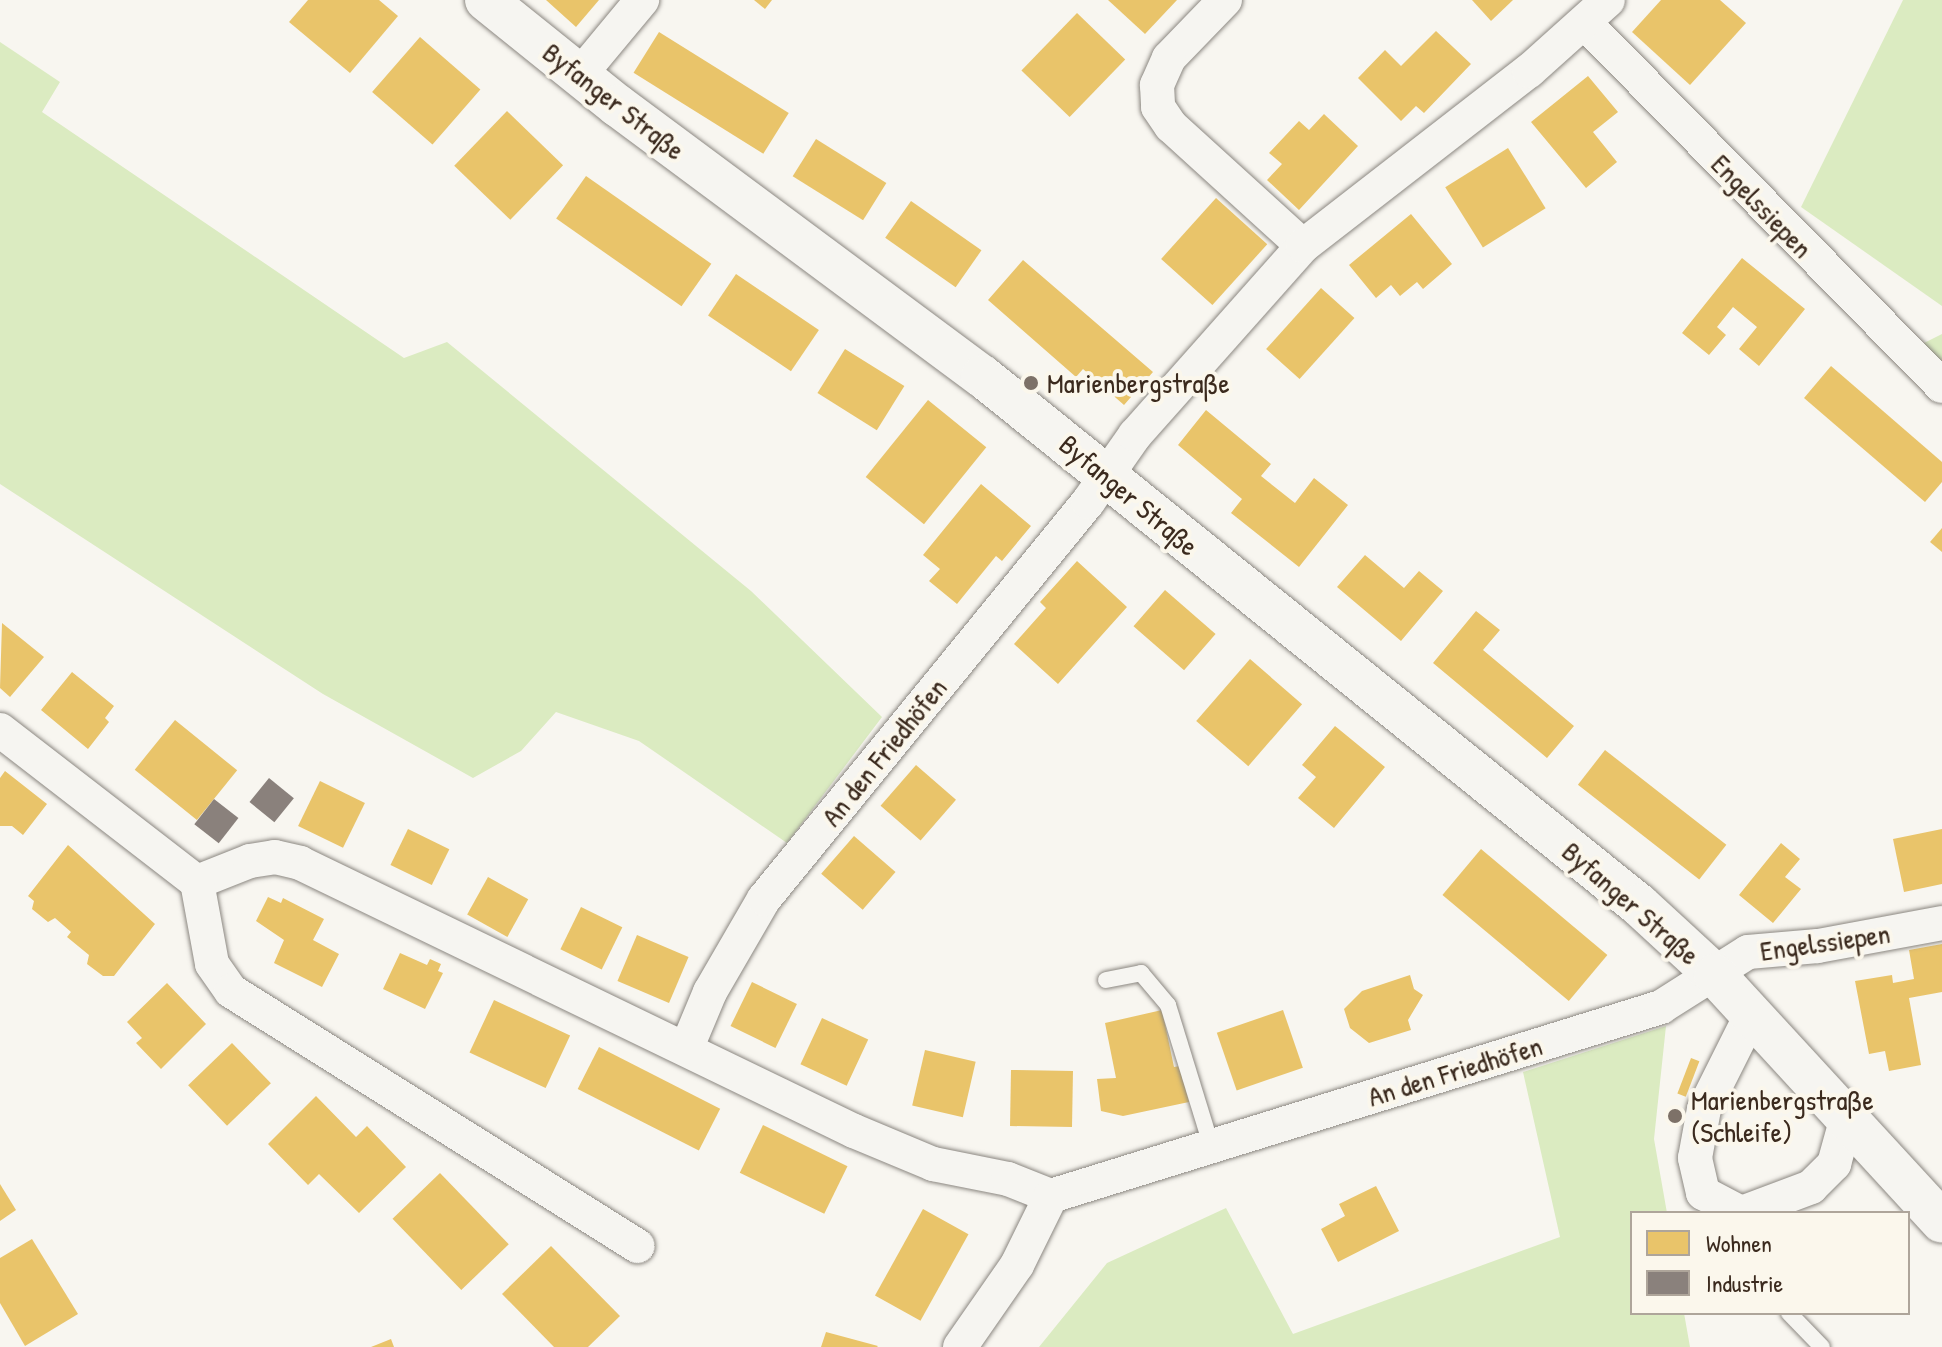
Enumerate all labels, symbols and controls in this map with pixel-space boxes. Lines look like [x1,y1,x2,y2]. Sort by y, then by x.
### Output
street label: Byfanger Straße [536,35,692,167]
street label: Engelssiepen [1704,147,1820,265]
place label: Marienbergstraße [1047,366,1230,400]
marker: Marienbergstraße [1022,374,1040,392]
street label: Byfanger Straße [1053,427,1205,563]
street label: An den Friedhöfen [814,671,954,833]
street label: Byfanger Straße [1556,834,1706,972]
street label: Engelssiepen [1758,916,1892,968]
street label: An den Friedhöfen [1364,1029,1546,1113]
place label: Marienbergstraße (Schleife) [1691,1083,1874,1149]
marker: Marienbergstraße (Schleife) [1666,1107,1684,1125]
legend [1630,1211,1910,1315]
text: Wohnen [1706,1227,1772,1259]
text: Industrie [1706,1267,1783,1299]

